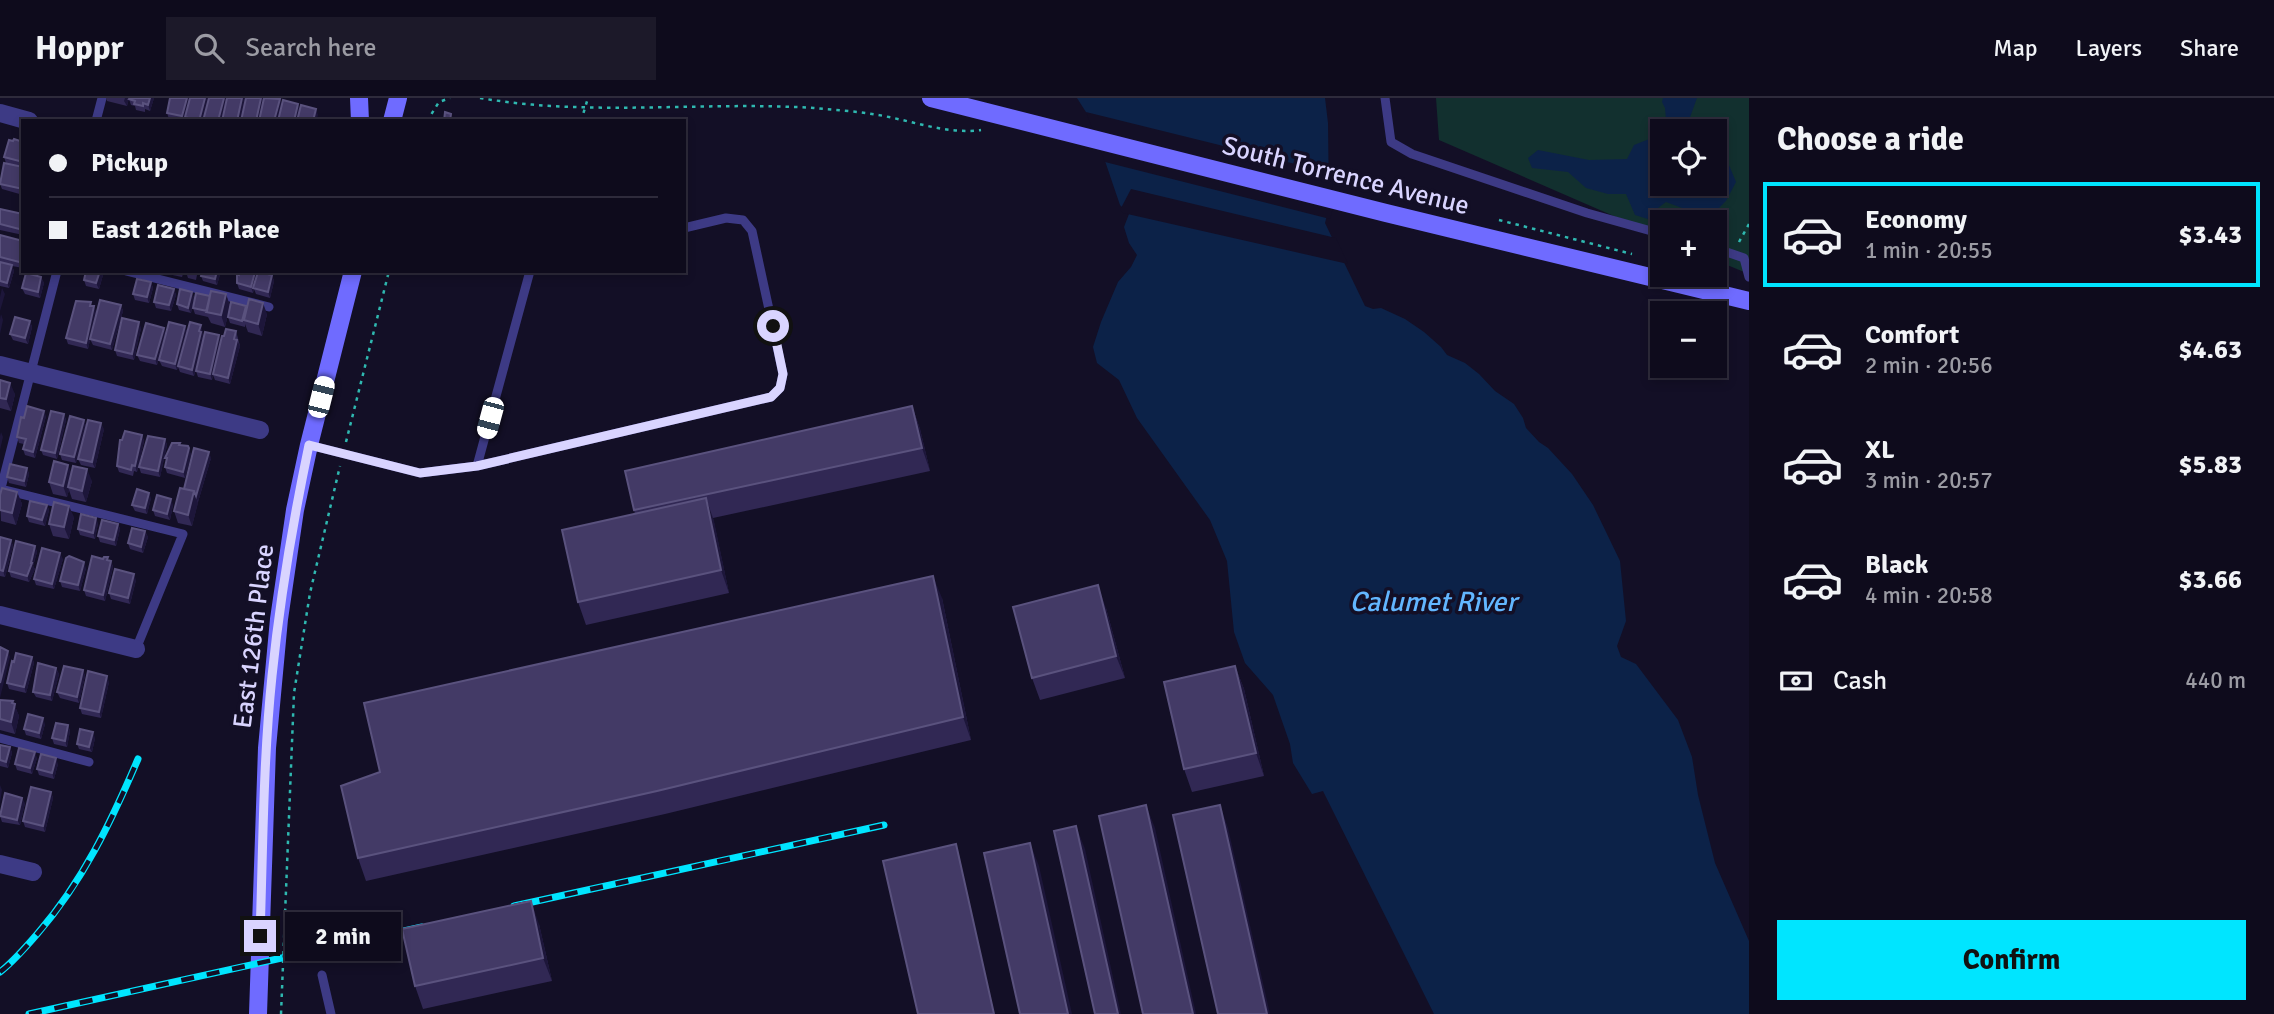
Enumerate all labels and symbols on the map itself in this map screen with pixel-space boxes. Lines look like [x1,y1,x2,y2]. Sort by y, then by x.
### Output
street label: South Torrence Avenue [1219,130,1473,222]
route start [757,310,789,342]
car [306,374,337,420]
car [475,395,506,441]
street label: East 126th Place [227,542,281,730]
water label: Calumet River [1349,585,1520,619]
callout: 2 min [284,912,400,960]
route end [244,920,276,952]

